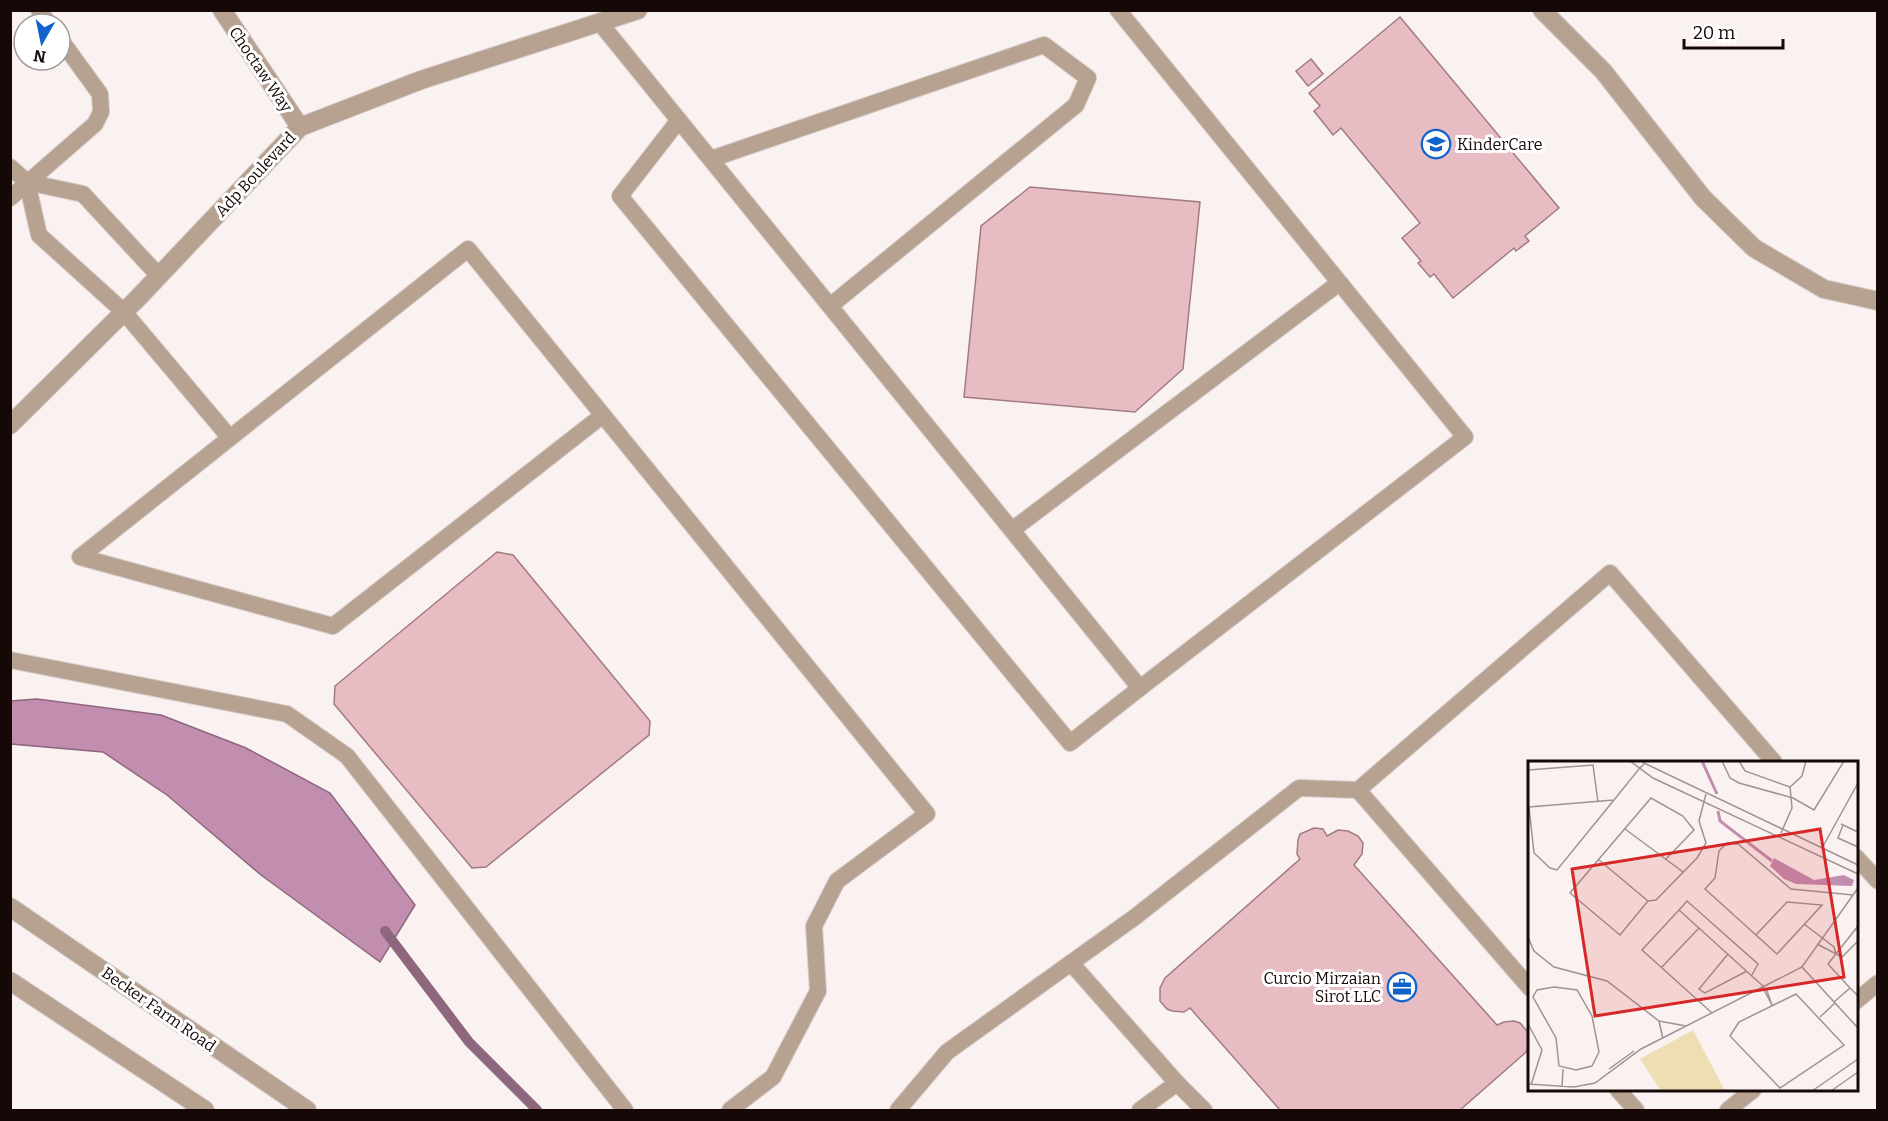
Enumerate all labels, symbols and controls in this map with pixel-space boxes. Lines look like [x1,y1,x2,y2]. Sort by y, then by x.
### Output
north arrow [12,12,72,72]
scale bar [1684,12,1783,50]
text: 20 m [1693,22,1735,44]
street label: Choctaw Way [225,23,296,116]
text: N [32,46,47,67]
street label: Adp Boulevard [211,128,300,221]
school or university icon: KinderCare [1420,128,1452,160]
place label: KinderCare [1457,135,1542,154]
inset map [1528,761,1858,1091]
street label: Becker Farm Road [98,963,220,1056]
place label: Curcio Mirzaian Sirot LLC [1263,969,1381,1006]
office icon: Curcio Mirzaian Sirot LLC [1386,971,1418,1003]

